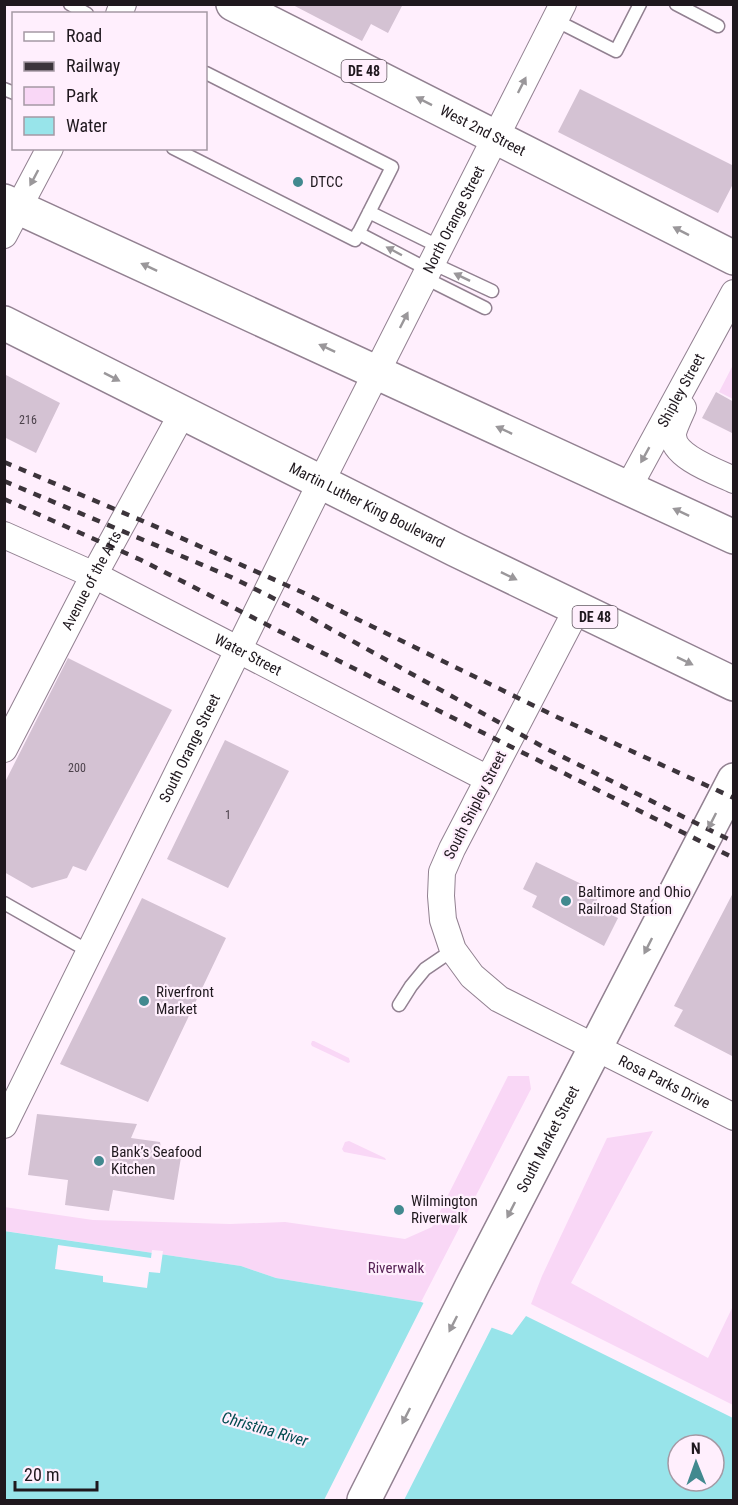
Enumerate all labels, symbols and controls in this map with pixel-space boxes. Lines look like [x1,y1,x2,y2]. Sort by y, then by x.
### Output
legend [12,12,207,150]
text: Road [66,25,102,46]
text: Railway [66,55,121,76]
road number: DE 48 [342,60,386,82]
one-way arrow [517,76,527,93]
text: Park [66,85,98,106]
one-way arrow [416,96,433,106]
street label: West 2nd Street [437,101,529,160]
text: Water [66,115,108,136]
street label: North Orange Street [419,163,488,276]
one-way arrow [29,170,39,187]
place label: DTCC [310,173,343,191]
marker: DTCC [291,175,305,189]
one-way arrow [673,226,690,236]
one-way arrow [385,246,402,256]
one-way arrow [141,263,158,272]
one-way arrow [453,273,470,282]
one-way arrow [399,311,408,328]
one-way arrow [318,344,335,353]
street label: Shipley Street [654,351,708,430]
one-way arrow [104,372,121,381]
house number: 216 [19,413,37,427]
one-way arrow [495,426,512,435]
one-way arrow [640,447,650,464]
street label: Martin Luther King Boulevard [286,459,447,552]
one-way arrow [672,508,689,517]
street label: Avenue of the Arts [58,528,125,633]
one-way arrow [501,571,518,580]
road number: DE 48 [572,606,618,628]
street label: Water Street [211,630,285,680]
one-way arrow [676,656,693,665]
street label: South Orange Street [155,691,224,805]
street label: South Shipley Street [440,748,510,862]
house number: 200 [68,761,86,775]
house number: 1 [225,808,231,822]
one-way arrow [708,812,717,829]
place label: Baltimore and Ohio Railroad Station [578,883,691,918]
marker: Baltimore and Ohio Railroad Station [559,894,573,908]
one-way arrow [643,938,653,955]
place label: Riverfront Market [156,983,214,1018]
marker: Riverfront Market [137,994,151,1008]
street label: Rosa Parks Drive [616,1052,713,1112]
street label: South Market Street [513,1083,583,1196]
place label: Bank’s Seafood Kitchen [111,1143,202,1178]
marker: Bank’s Seafood Kitchen [92,1154,106,1168]
place label: Wilmington Riverwalk [411,1192,478,1227]
one-way arrow [506,1202,516,1219]
marker: Wilmington Riverwalk [392,1203,406,1217]
park label: Riverwalk [368,1259,425,1277]
one-way arrow [448,1315,458,1333]
water label: Christina River [220,1408,311,1451]
one-way arrow [401,1408,411,1425]
north arrow [666,1433,726,1493]
text: N [691,1439,701,1458]
scale bar [15,1454,98,1492]
text: 20 m [24,1464,59,1485]

